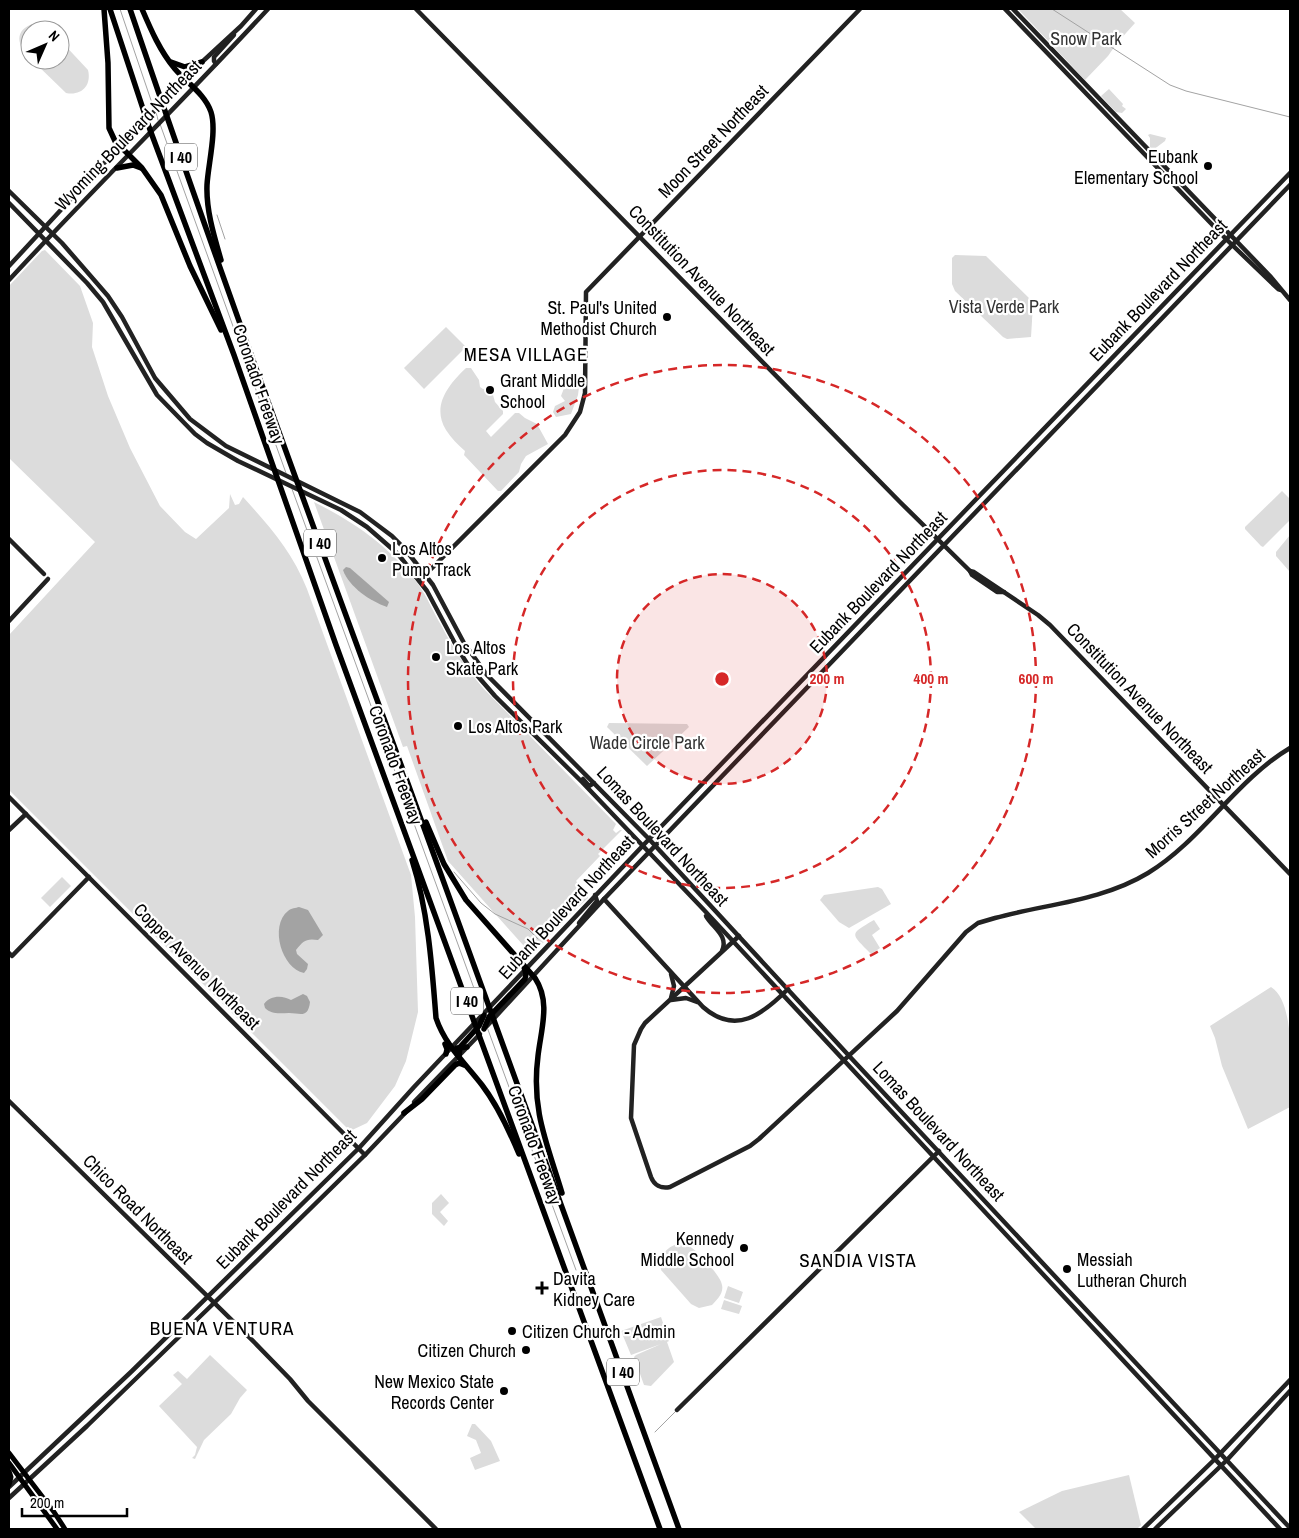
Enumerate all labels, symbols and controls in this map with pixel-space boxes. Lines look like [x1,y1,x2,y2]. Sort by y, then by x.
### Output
north arrow [20,20,70,70]
park label: Snow Park [1050,26,1122,51]
text: N [45,27,63,45]
street label: Wyoming Boulevard Northeast [49,54,207,216]
street label: Moon Street Northeast [652,79,774,203]
road number: I 40 [165,144,197,170]
place label: Eubank Elementary School [1074,144,1199,190]
marker: Eubank Elementary School [1202,160,1214,172]
street label: Constitution Avenue Northeast [623,199,781,361]
street label: Eubank Boulevard Northeast [1083,213,1233,367]
park label: Vista Verde Park [949,294,1060,319]
place label: St. Paul's United Methodist Church [541,295,657,341]
marker: St. Paul's United Methodist Church [661,311,673,323]
street label: Coronado Freeway [227,321,291,448]
district label: MESA VILLAGE [464,341,588,367]
place label: Grant Middle School [500,368,585,414]
marker: Grant Middle School [484,384,496,396]
street label: Eubank Boulevard Northeast [803,505,953,659]
road number: I 40 [304,530,336,556]
place label: Los Altos Pump Track [392,536,471,582]
marker: Los Altos Pump Track [376,552,388,564]
street label: Constitution Avenue Northeast [1061,617,1219,779]
place label: Los Altos Skate Park [446,635,519,681]
marker: Los Altos Skate Park [430,651,442,663]
text: 200 m [810,668,844,689]
text: 400 m [914,668,948,689]
text: 600 m [1019,668,1053,689]
centre of rings [713,670,731,688]
street label: Coronado Freeway [363,702,429,829]
place label: Los Altos Park [468,714,563,739]
marker: Los Altos Park [452,720,464,732]
park label: Wade Circle Park [589,730,705,755]
street label: Morris Street Northeast [1140,742,1270,864]
street label: Lomas Boulevard Northeast [591,761,735,911]
street label: Eubank Boulevard Northeast [493,829,639,985]
street label: Copper Avenue Northeast [128,897,266,1035]
road number: I 40 [451,988,483,1014]
street label: Lomas Boulevard Northeast [867,1056,1011,1206]
street label: Coronado Freeway [502,1082,568,1209]
street label: Eubank Boulevard Northeast [210,1123,362,1275]
street label: Chico Road Northeast [78,1149,198,1269]
place label: Kennedy Middle School [640,1226,735,1272]
marker: Kennedy Middle School [738,1242,750,1254]
district label: SANDIA VISTA [799,1247,917,1273]
place label: Messiah Lutheran Church [1077,1247,1187,1293]
marker: Messiah Lutheran Church [1061,1263,1073,1275]
place label: Davita Kidney Care [553,1266,635,1312]
marker: Davita Kidney Care [535,1281,549,1295]
district label: BUENA VENTURA [150,1315,294,1341]
place label: Citizen Church - Admin [522,1319,675,1344]
marker: Citizen Church - Admin [506,1325,518,1337]
place label: Citizen Church [418,1338,516,1363]
marker: Citizen Church [520,1344,532,1356]
road number: I 40 [607,1358,639,1385]
place label: New Mexico State Records Center [374,1369,494,1415]
marker: New Mexico State Records Center [498,1385,510,1397]
scale bar [22,1486,128,1518]
text: 200 m [30,1492,64,1513]

